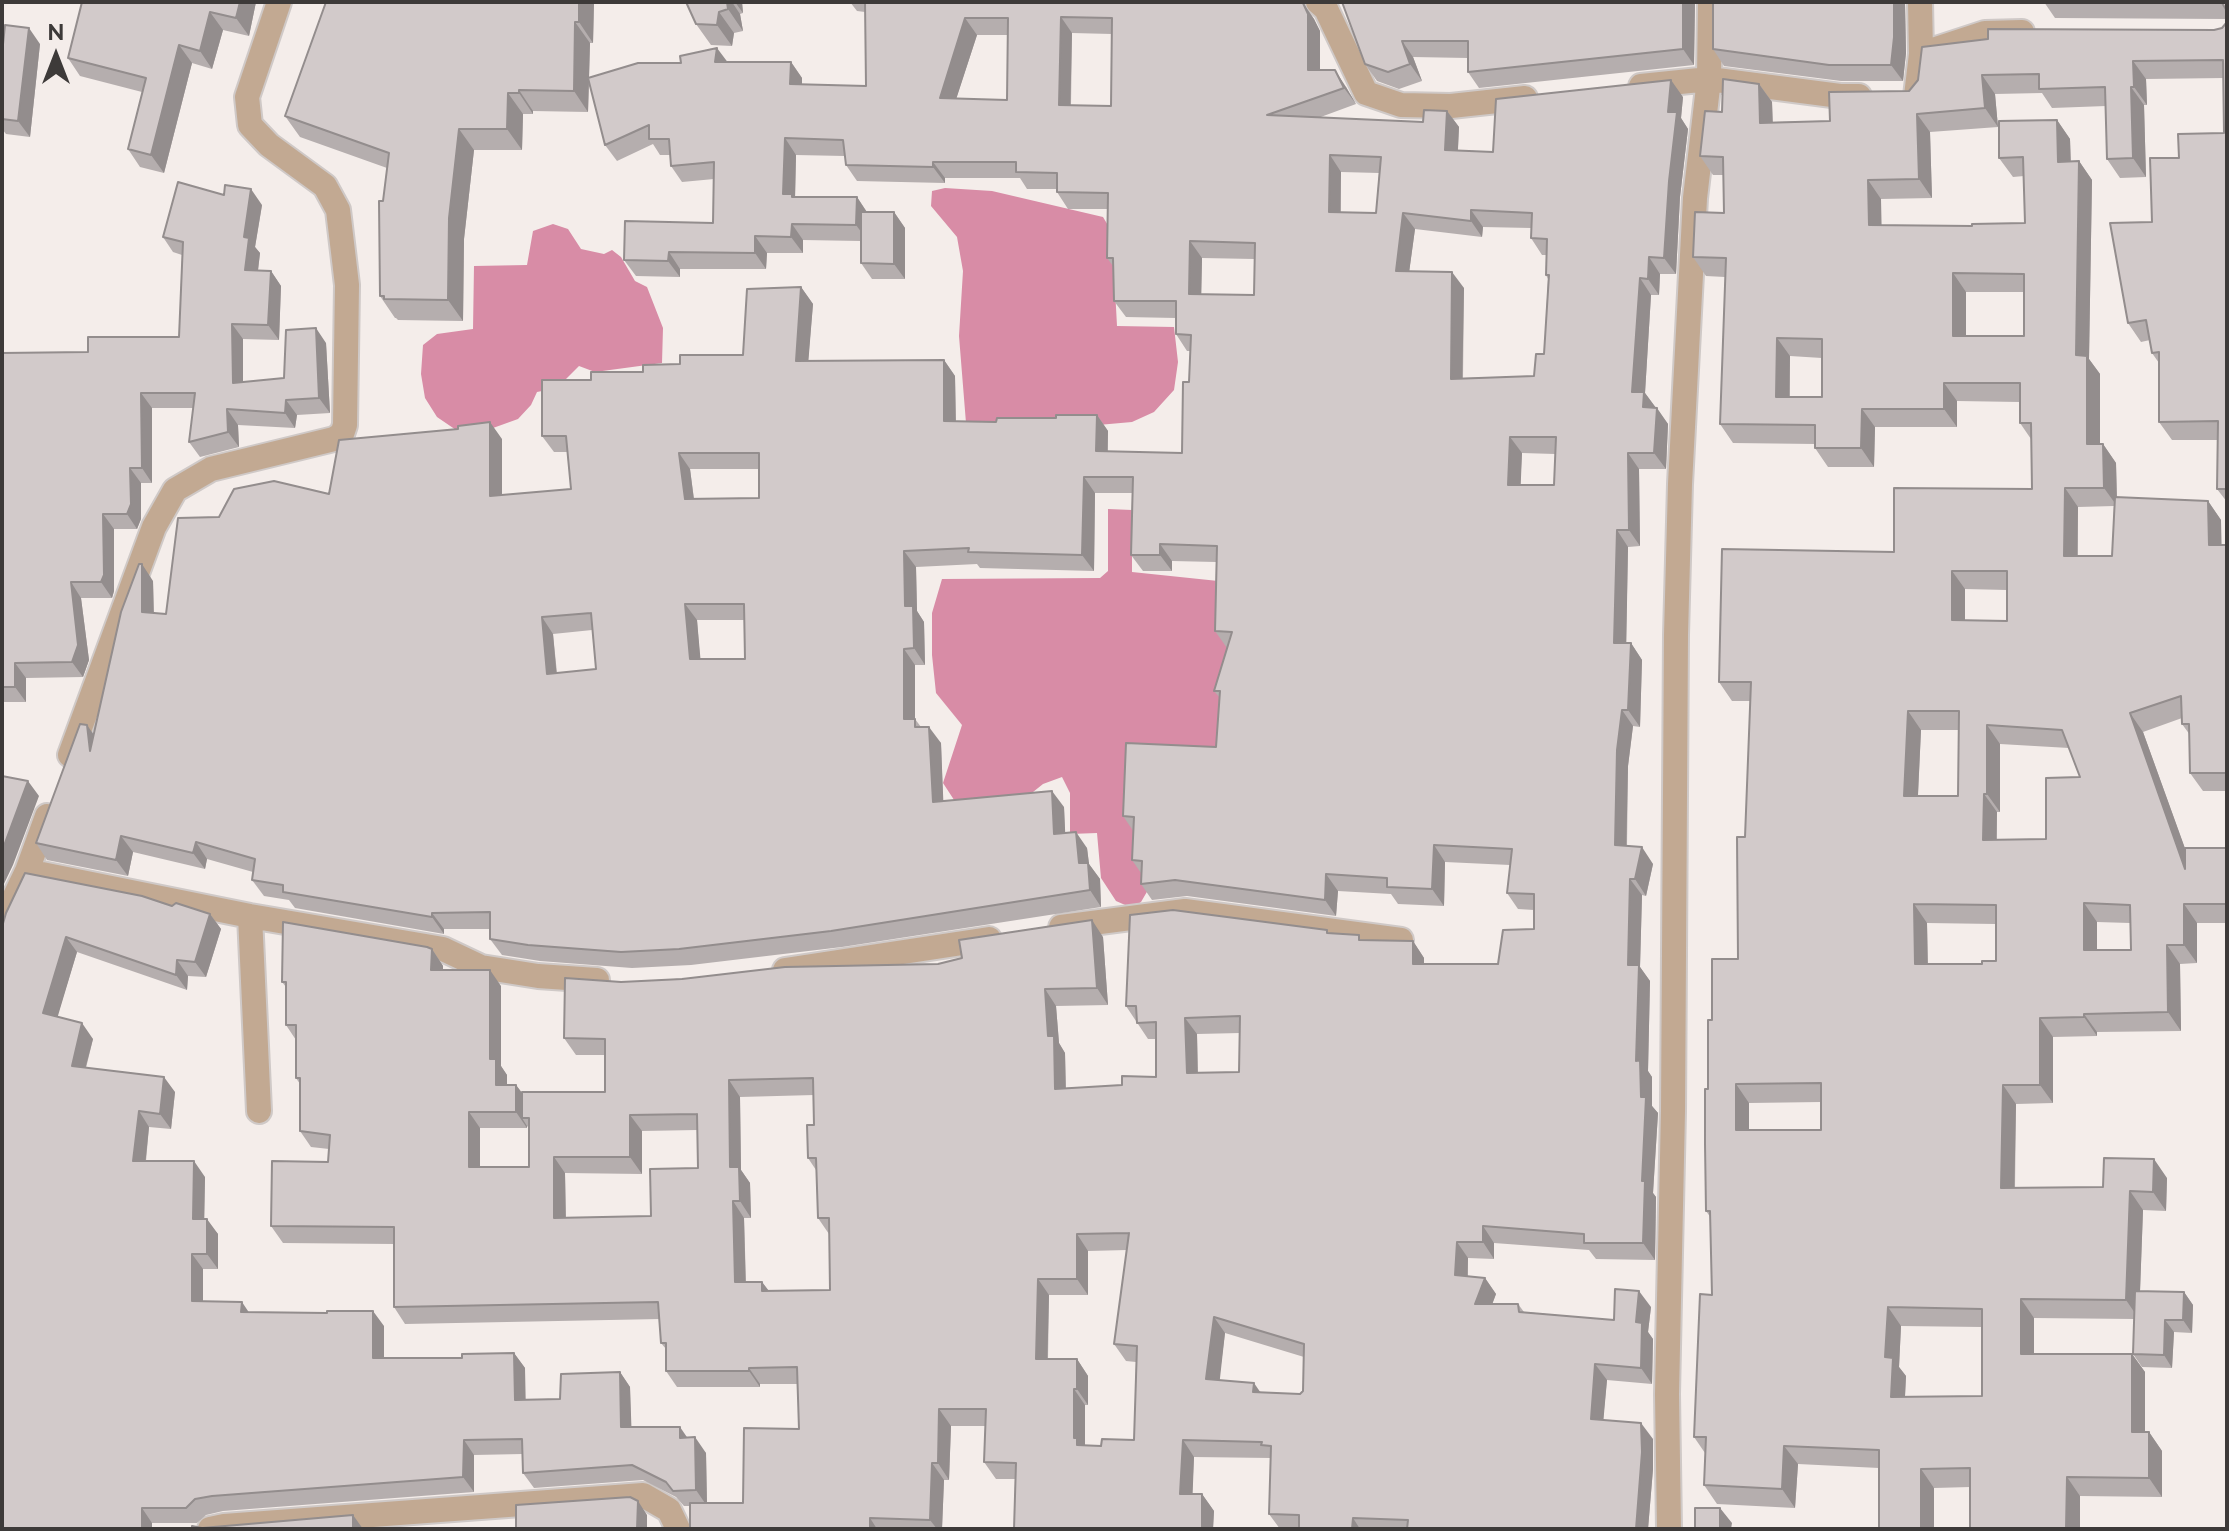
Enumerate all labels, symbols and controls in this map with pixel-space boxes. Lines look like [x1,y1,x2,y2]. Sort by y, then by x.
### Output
north arrow [16,16,96,96]
text: N [48,19,64,45]

